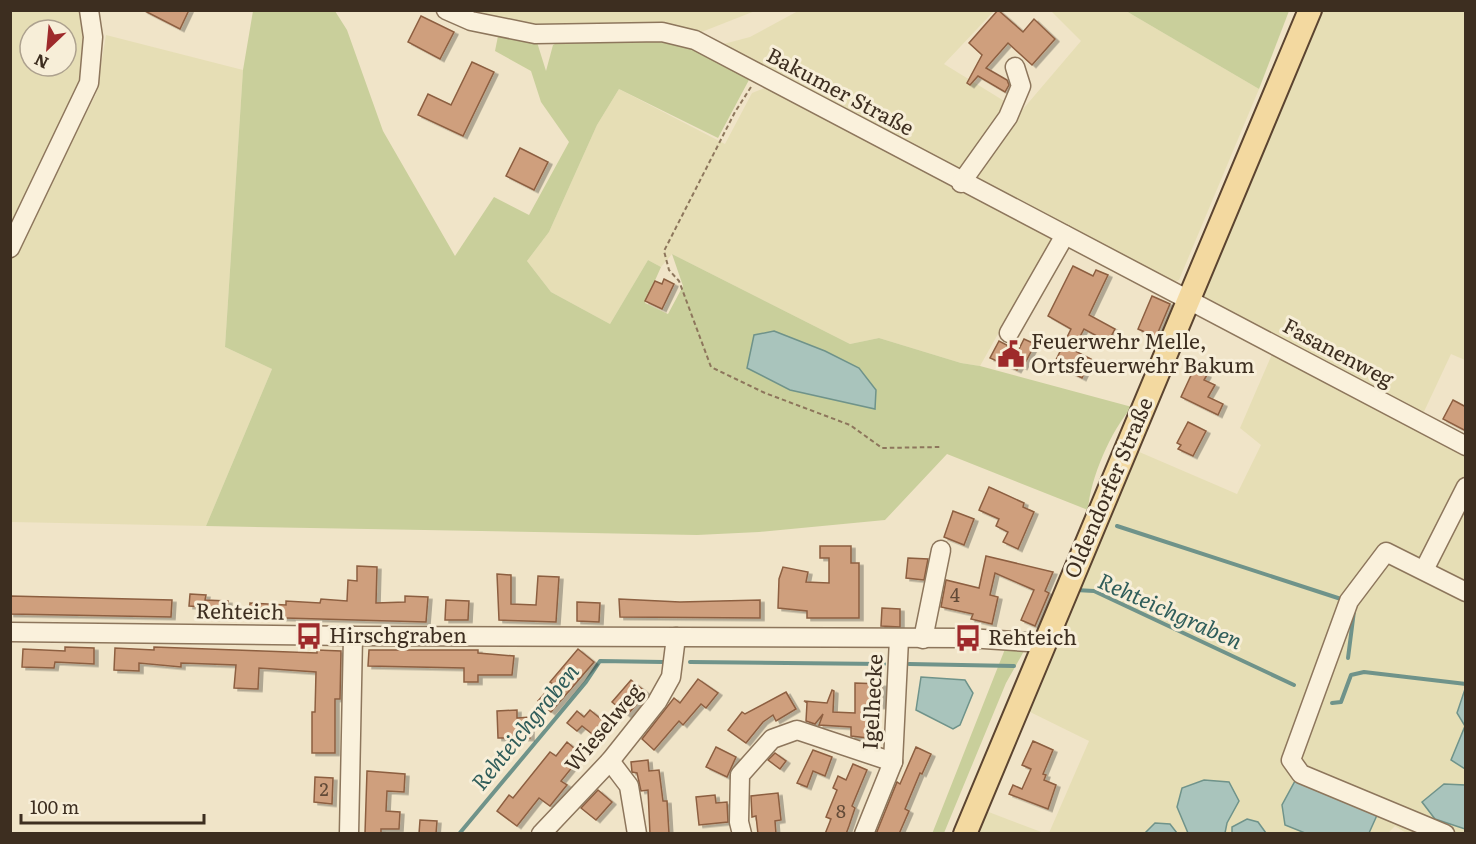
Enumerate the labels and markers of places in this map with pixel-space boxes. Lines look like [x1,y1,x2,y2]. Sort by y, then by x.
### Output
place label: Feuerwehr Melle, Ortsfeuerwehr Bakum [1031,324,1255,379]
public building icon: Feuerwehr Melle, Ortsfeuerwehr Bakum [996,339,1026,369]
place label: Hirschgraben [329,618,467,649]
place label: Rehteich [988,620,1077,651]
bus stop icon: Hirschgraben [294,621,324,651]
bus stop icon: Rehteich [953,623,983,653]

